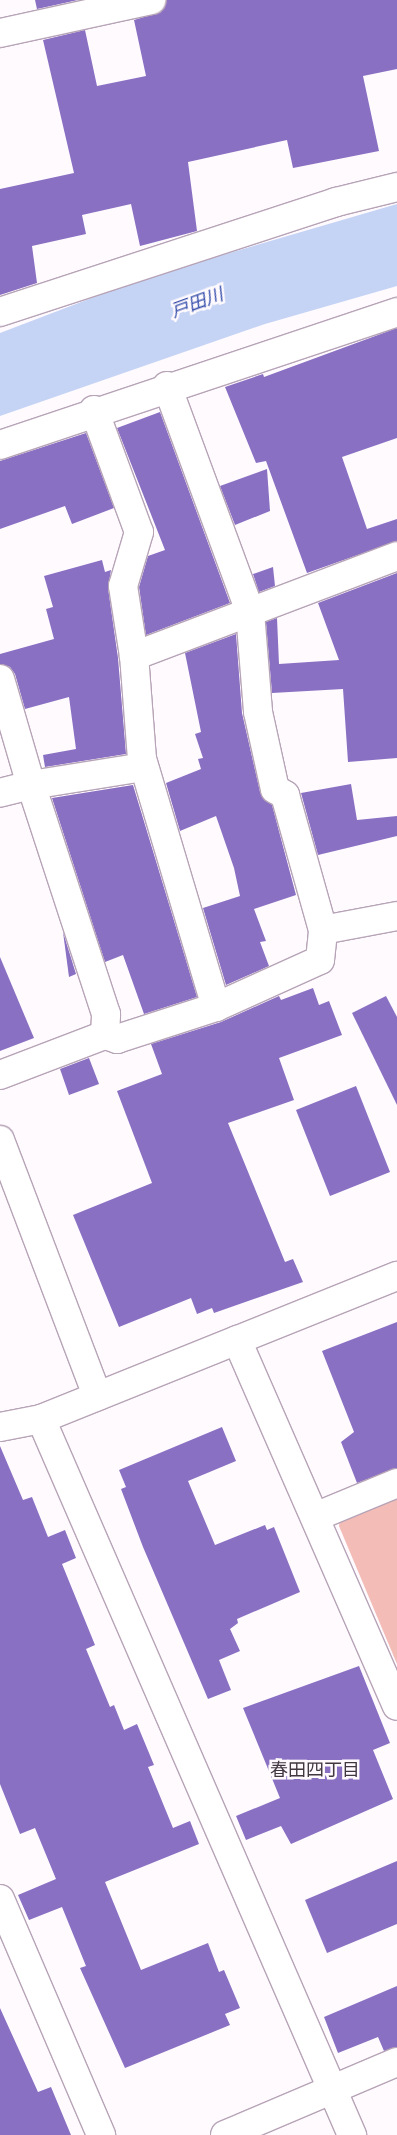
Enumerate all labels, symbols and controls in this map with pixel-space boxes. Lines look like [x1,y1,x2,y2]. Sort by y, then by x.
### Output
water label: 戸田川 [168,284,226,322]
district label: 春田四丁目 [270,1759,360,1781]

